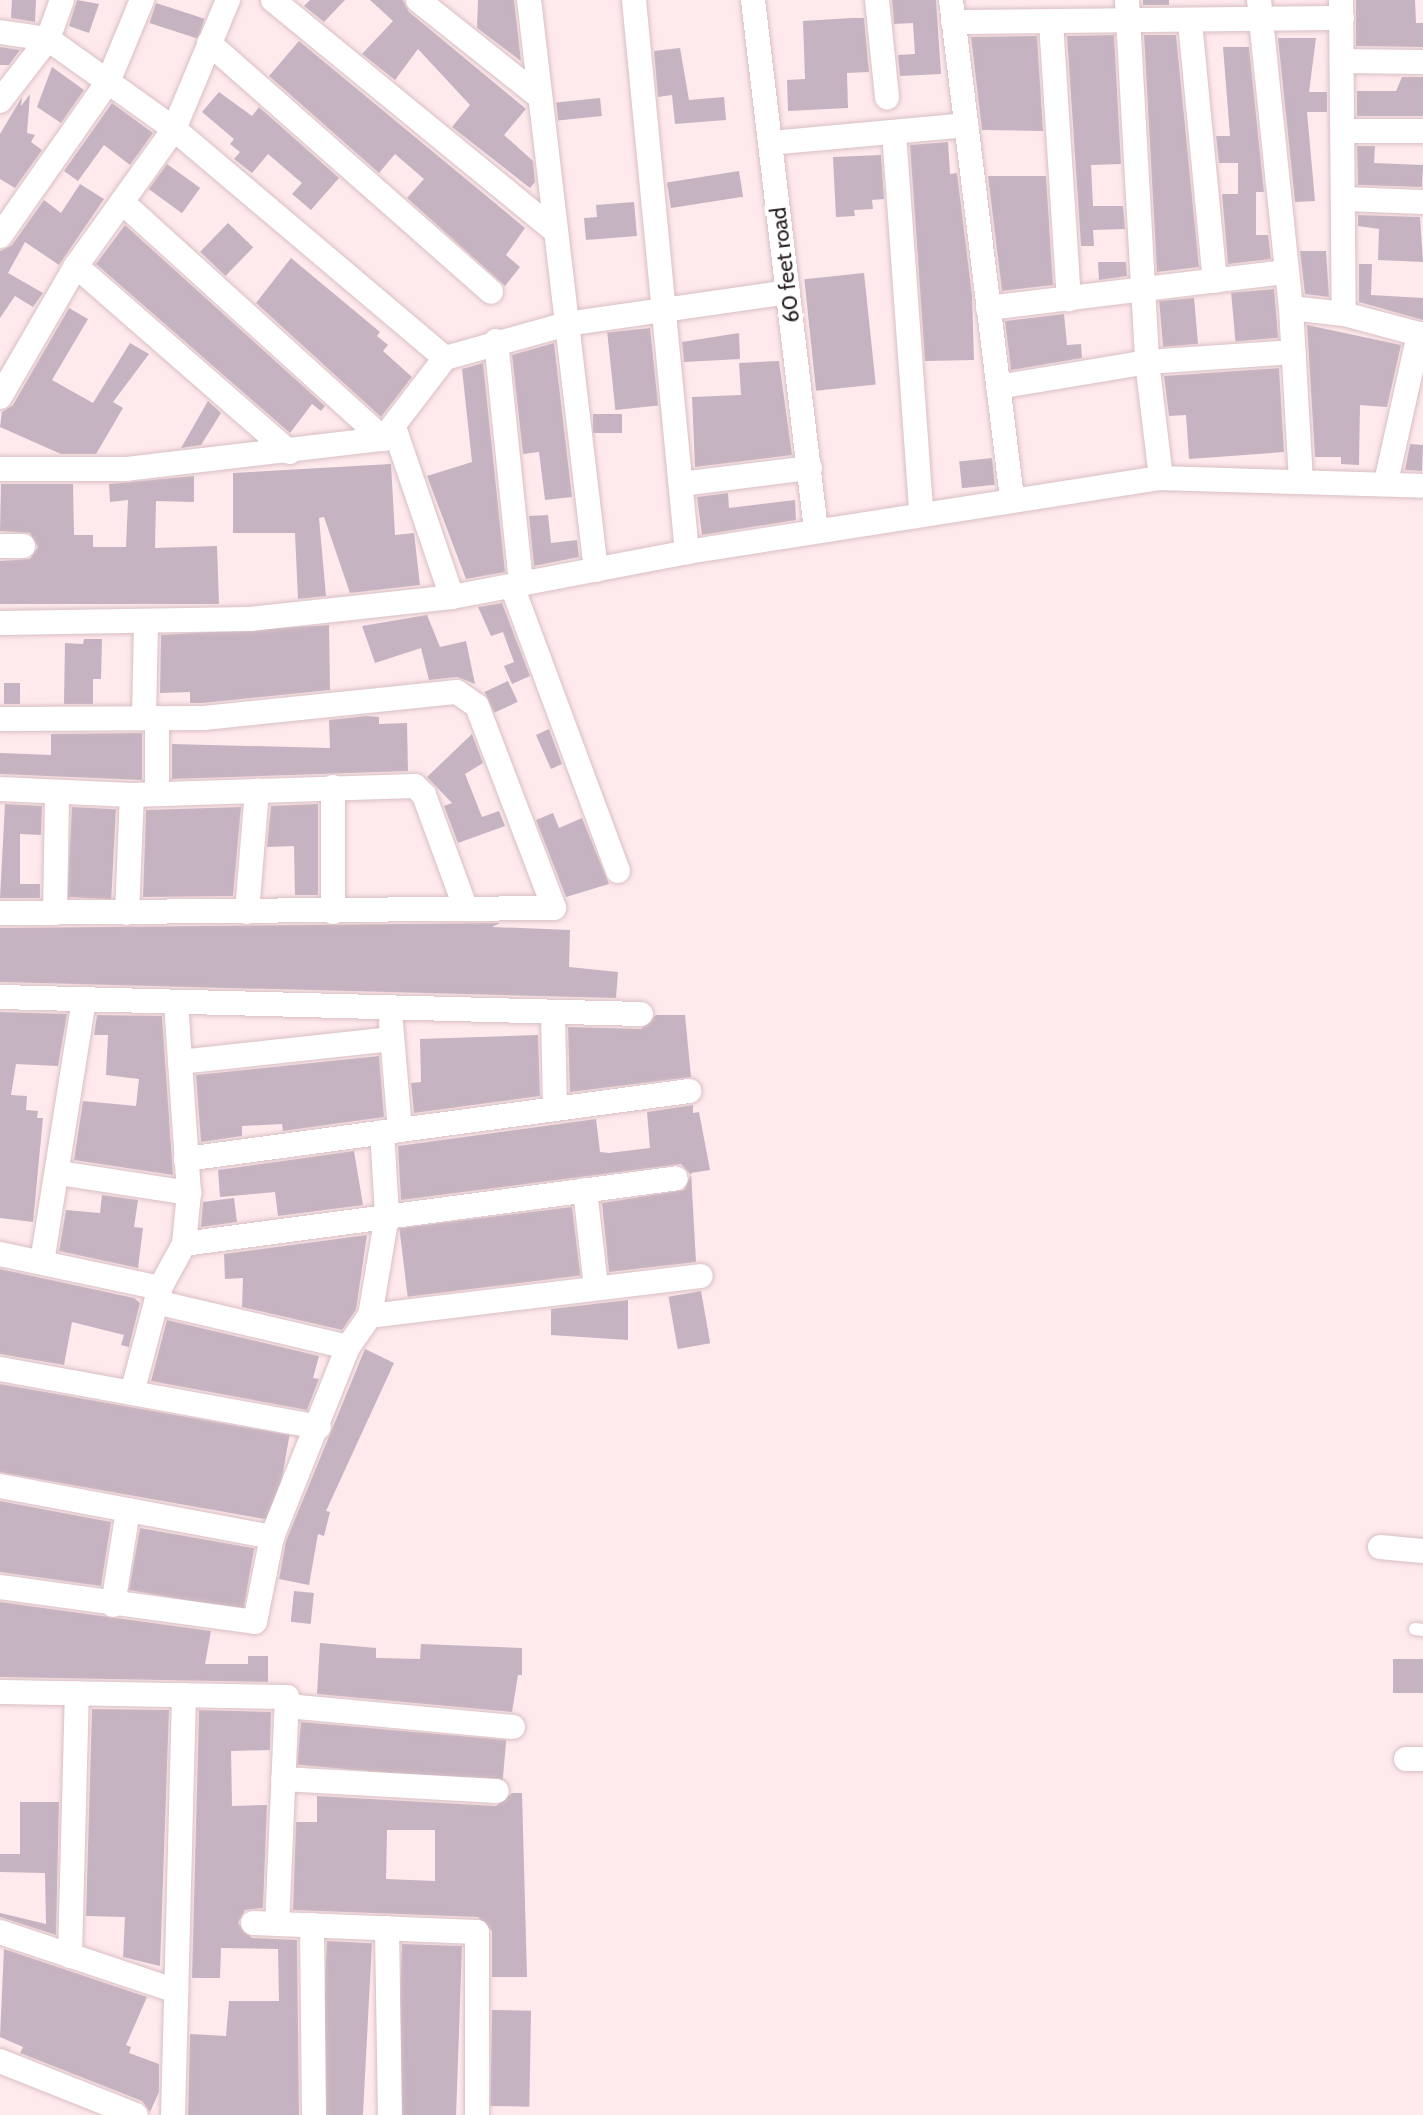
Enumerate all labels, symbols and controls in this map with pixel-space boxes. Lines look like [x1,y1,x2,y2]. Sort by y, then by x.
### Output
street label: 60 feet road [765,206,805,324]

